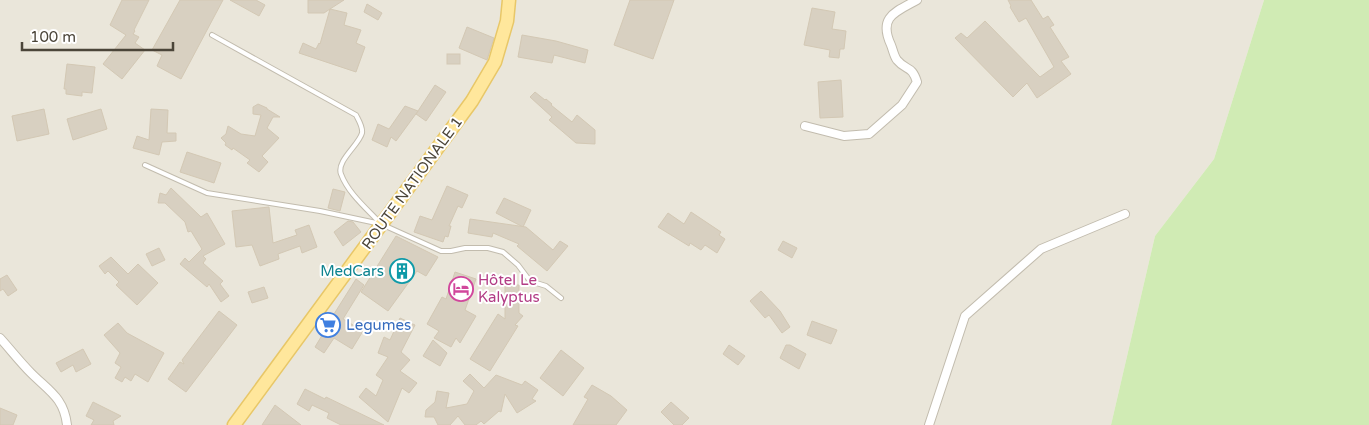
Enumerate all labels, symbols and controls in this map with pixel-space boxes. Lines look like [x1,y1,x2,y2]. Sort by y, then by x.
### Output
scale bar [22,20,174,52]
text: 100 m [30,28,76,46]
street label: ROUTE NATIONALE 1 [358,113,466,253]
building icon: MedCars [389,258,415,284]
place label: MedCars [320,262,384,280]
place label: Hôtel Le Kalyptus [478,271,540,306]
hotel icon: Hôtel Le Kalyptus [448,276,474,302]
supermarket icon: Legumes [315,312,341,338]
place label: Legumes [346,316,411,334]

